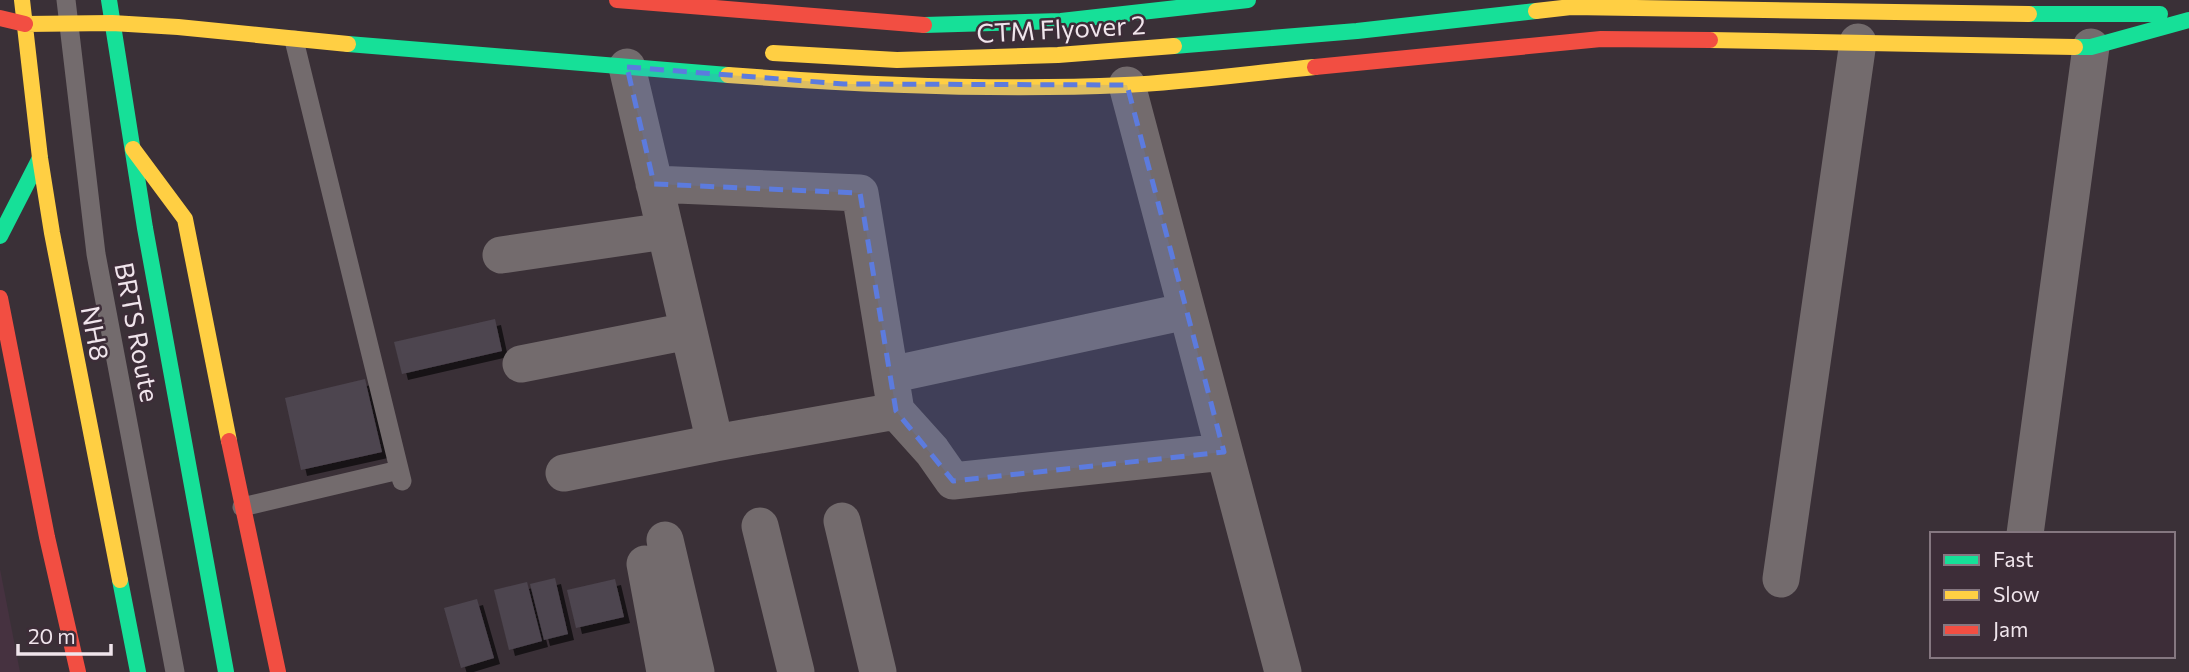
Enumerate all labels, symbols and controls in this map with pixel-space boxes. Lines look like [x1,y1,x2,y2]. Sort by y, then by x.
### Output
street label: CTM Flyover 2 [976,8,1146,48]
street label: BRTS Route [109,260,167,404]
street label: NH8 [76,303,116,363]
legend [1930,532,2175,658]
text: Fast [1993,546,2034,571]
text: Slow [1993,581,2040,606]
scale bar [18,612,110,656]
text: Jam [1993,616,2028,641]
text: 20 m [28,623,76,648]

